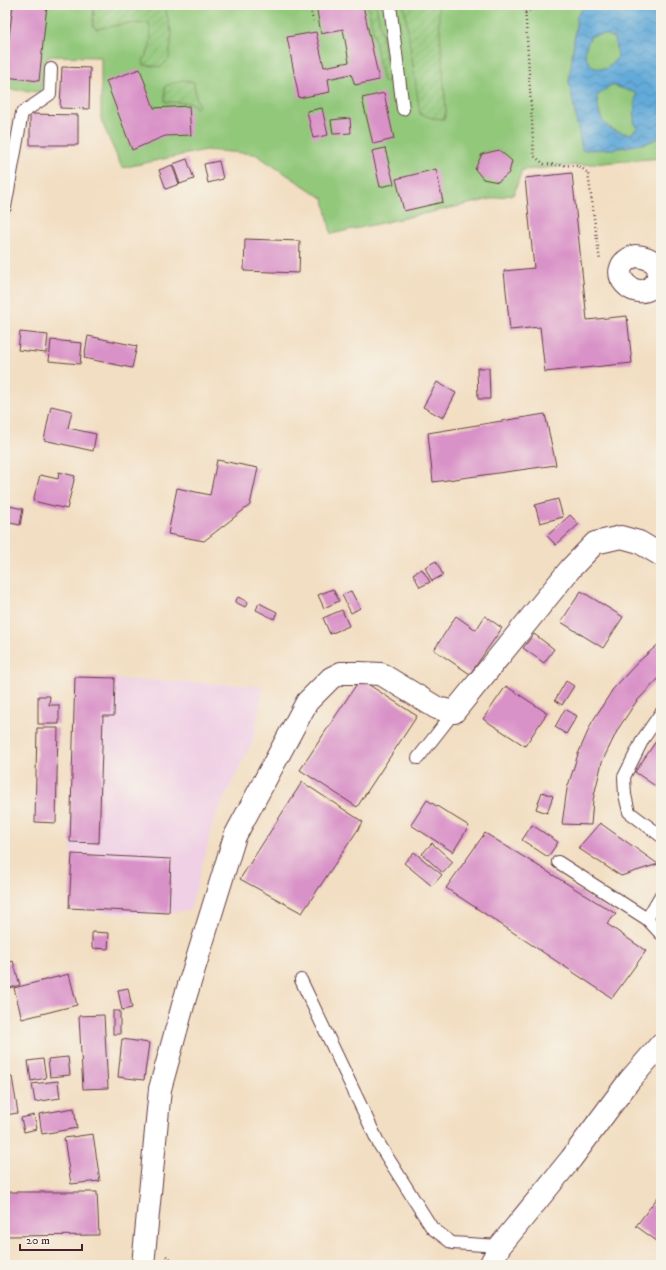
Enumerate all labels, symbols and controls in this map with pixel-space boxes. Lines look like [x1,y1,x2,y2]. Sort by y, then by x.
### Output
scale bar [20,1226,82,1252]
text: 20 m [26,1233,50,1248]

